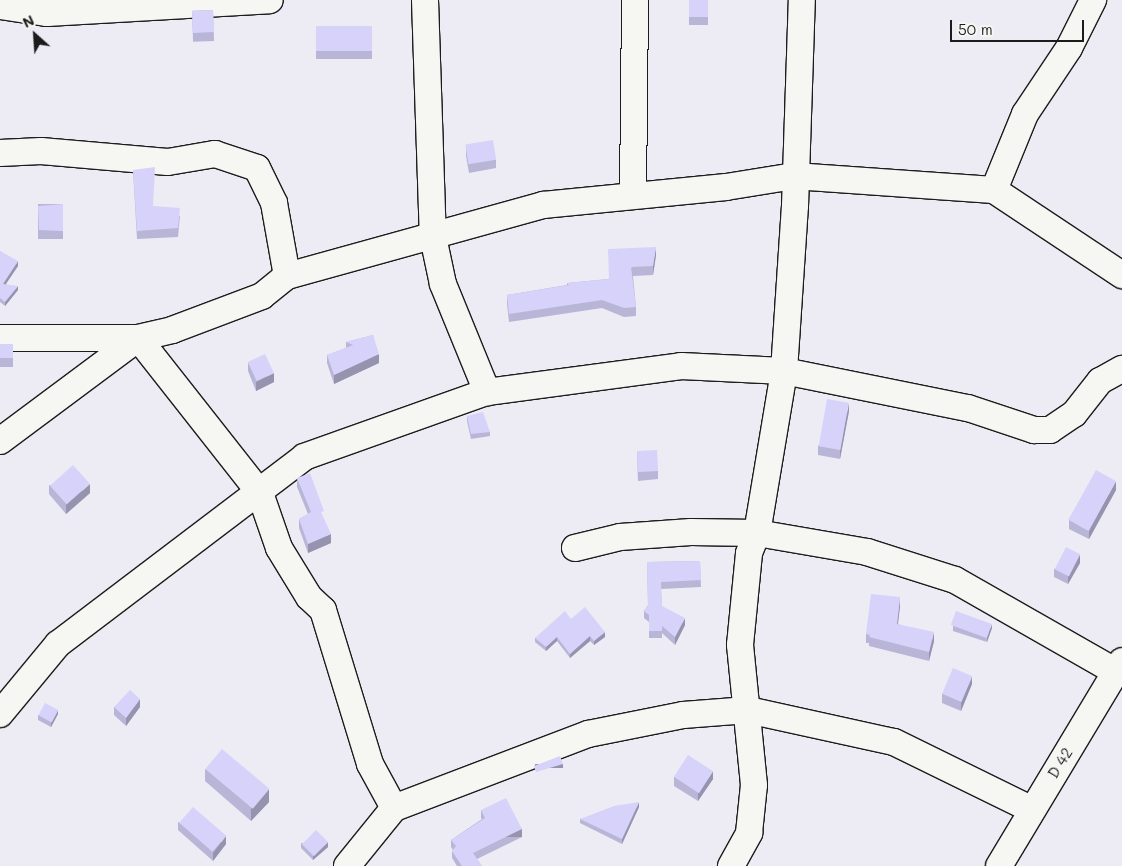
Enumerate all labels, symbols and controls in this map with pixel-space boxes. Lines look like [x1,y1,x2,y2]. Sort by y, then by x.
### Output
north arrow [10,10,60,60]
text: N [19,10,37,32]
scale bar [952,10,1086,42]
text: 50 m [958,19,993,39]
street label: D 42 [1044,745,1076,781]

